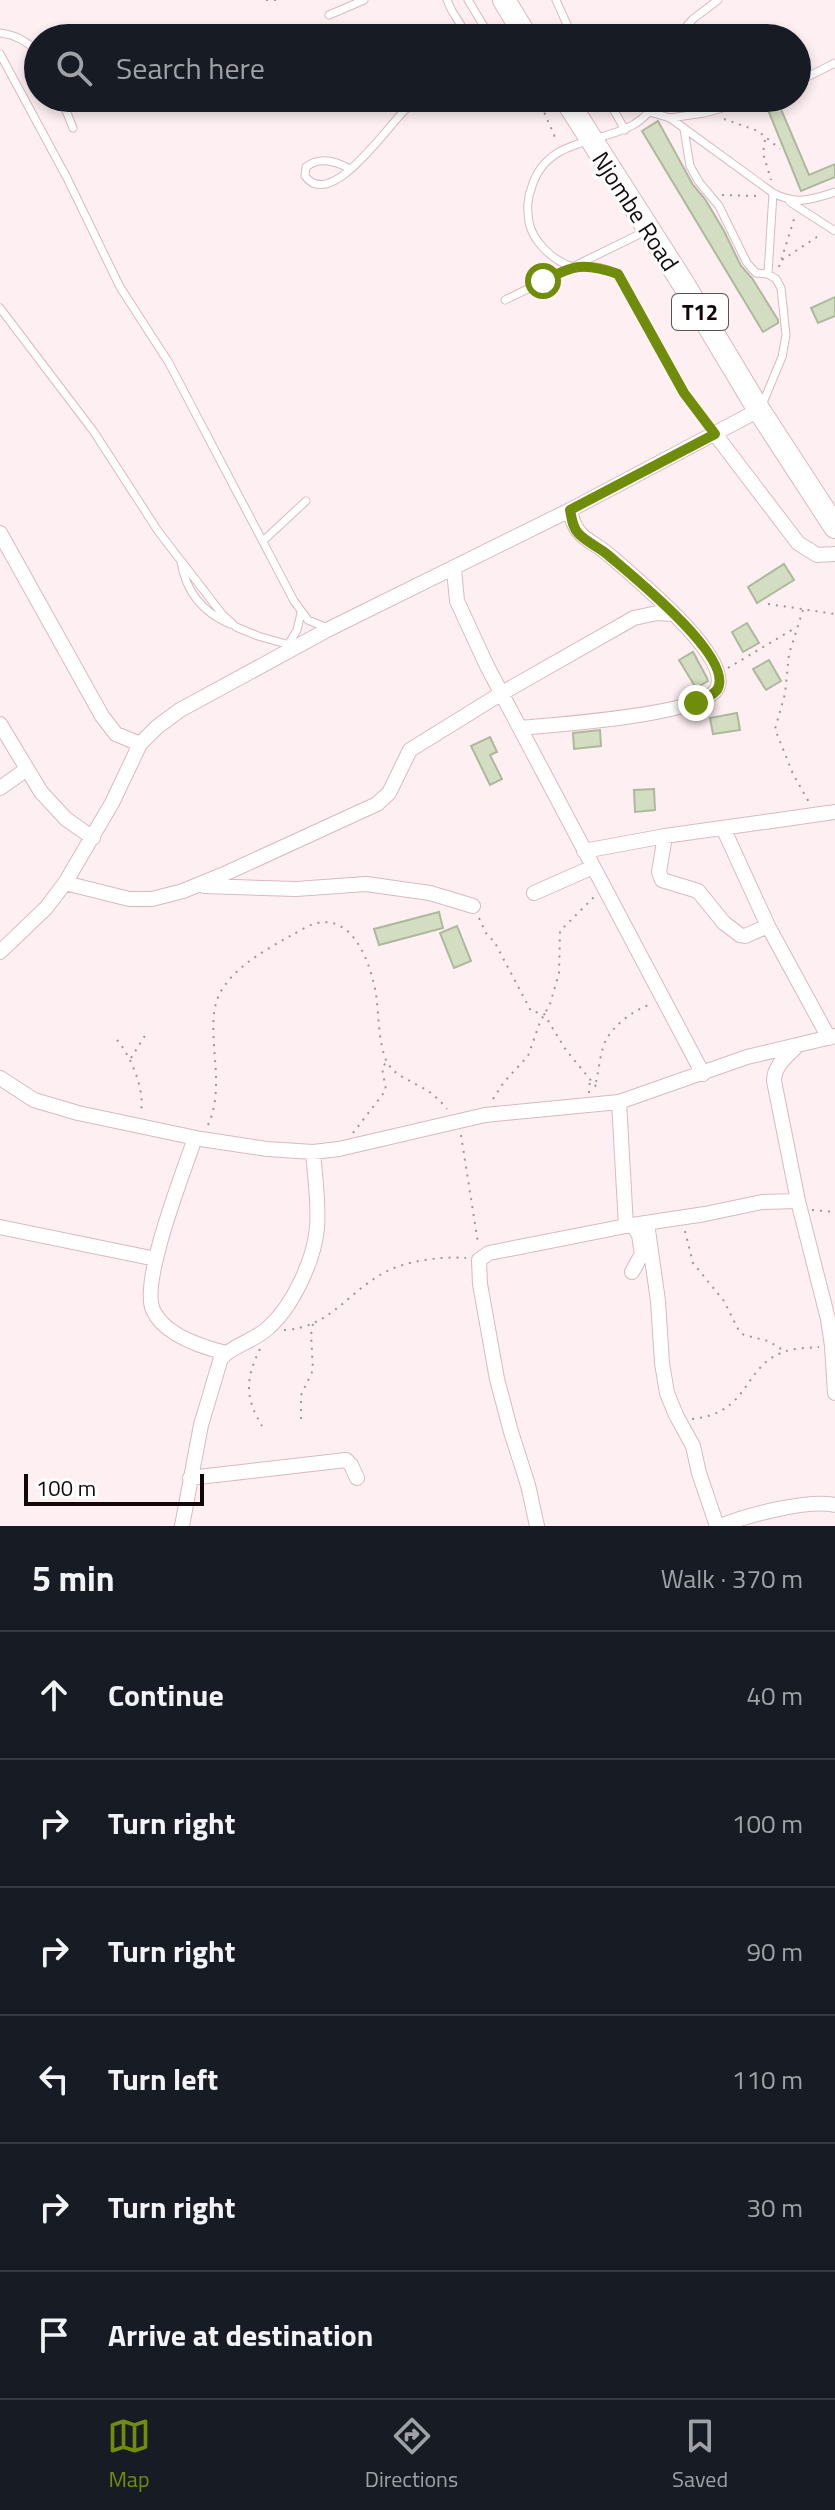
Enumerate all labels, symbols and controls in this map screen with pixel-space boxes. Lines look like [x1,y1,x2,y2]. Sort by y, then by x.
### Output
search box [24,24,811,112]
text: Search here [116,45,265,91]
icon: search [52,46,96,90]
street label: Njombe Road [584,144,688,278]
route start [525,263,561,299]
road number: T12 [672,294,728,330]
route end [678,685,714,721]
scale bar [24,1470,204,1506]
text: 100 m [36,1471,96,1505]
text: 5 min [32,1552,115,1604]
text: Walk · 370 m [661,1559,803,1598]
text: Continue [108,1672,224,1718]
icon: ahead [32,1673,76,1717]
text: 40 m [746,1676,803,1715]
text: Turn right [108,1800,236,1846]
icon: right [32,1801,76,1845]
text: 100 m [732,1804,803,1843]
text: Turn right [108,1928,236,1974]
icon: right [32,1929,76,1973]
text: 90 m [746,1932,803,1971]
text: Turn left [108,2056,218,2102]
icon: left [32,2057,76,2101]
text: 110 m [732,2060,803,2099]
text: Turn right [108,2184,236,2230]
icon: right [32,2185,76,2229]
text: 30 m [746,2188,803,2227]
text: Arrive at destination [108,2312,373,2358]
icon: arrive [32,2313,76,2357]
tab: Map [107,2414,151,2496]
tab: Directions [365,2414,458,2496]
tab: Saved [672,2414,728,2496]

